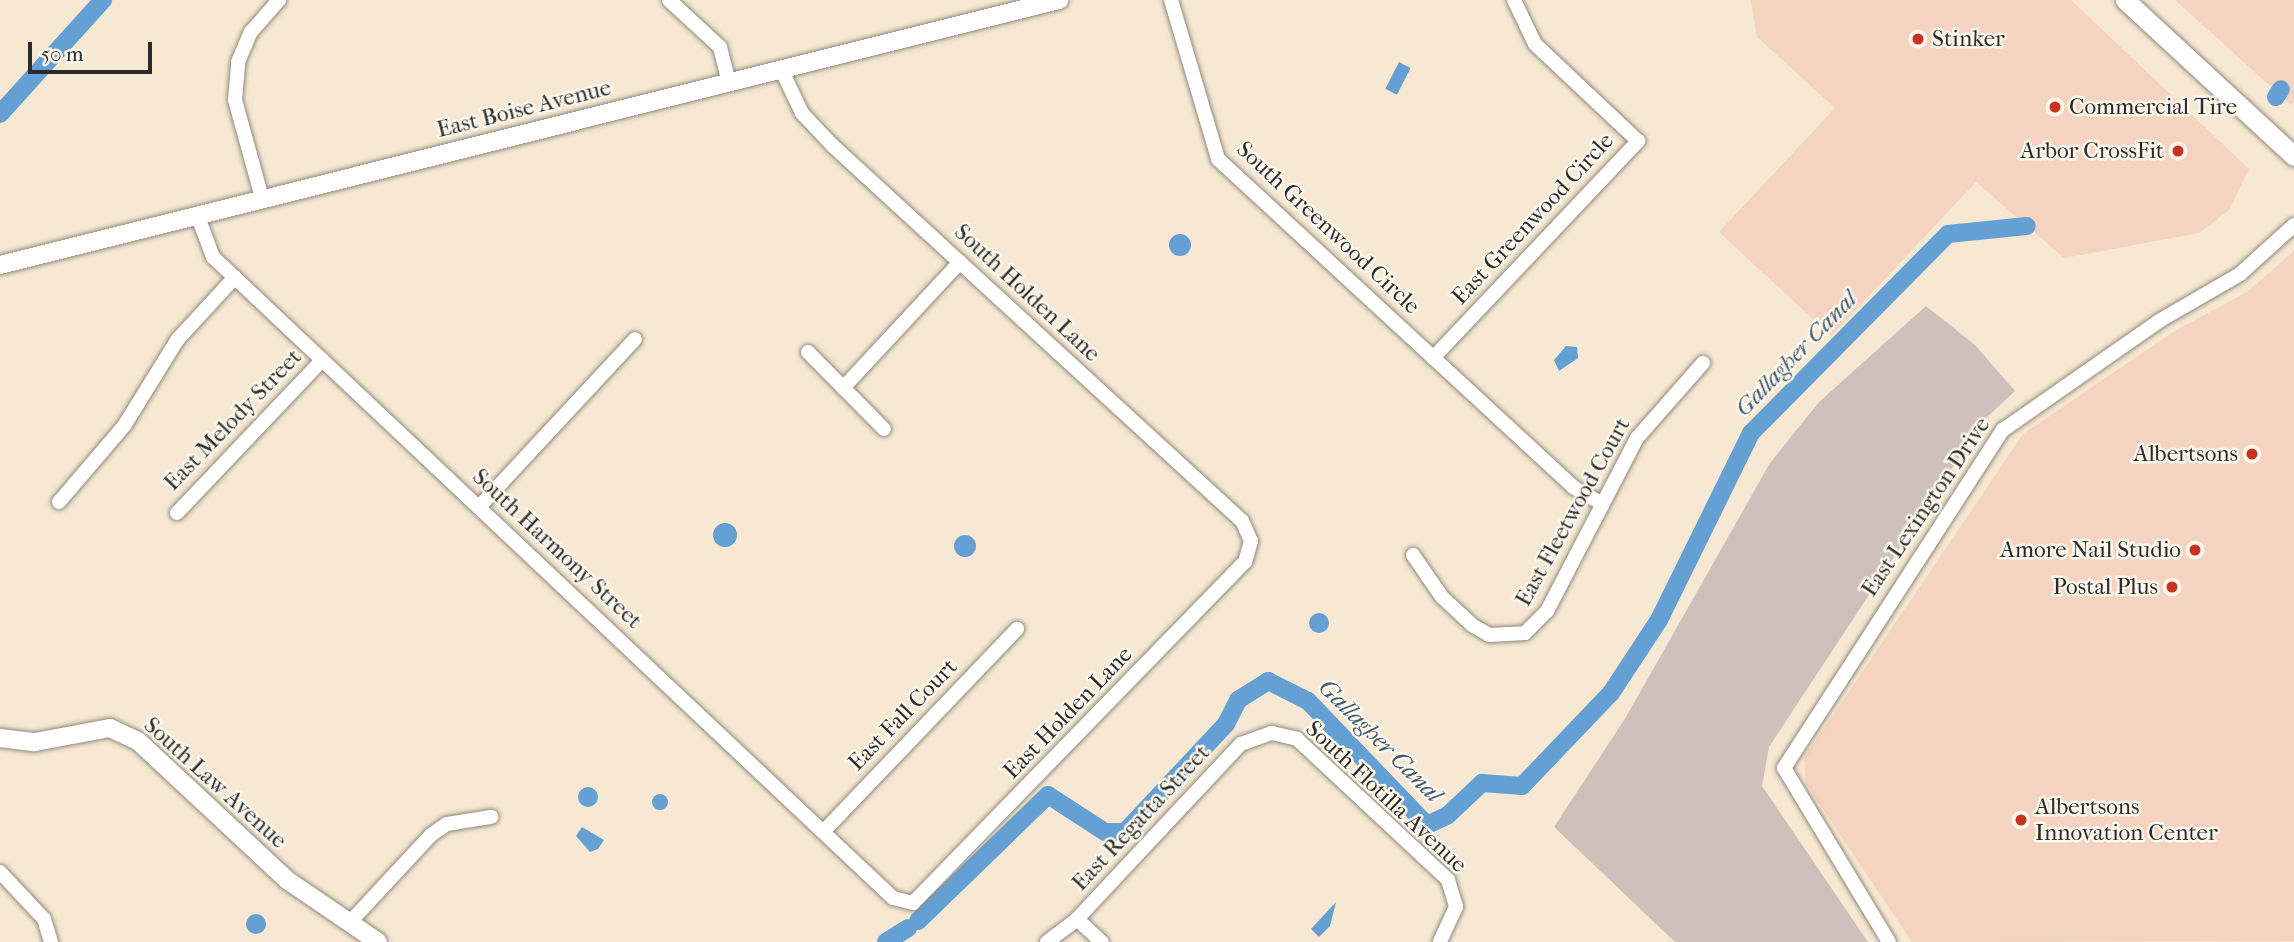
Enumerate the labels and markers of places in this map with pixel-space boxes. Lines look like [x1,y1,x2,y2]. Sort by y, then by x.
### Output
place label: Stinker [1932,25,2005,53]
marker: Stinker [1910,31,1926,47]
place label: Commercial Tire [2069,93,2237,121]
marker: Commercial Tire [2047,99,2063,115]
place label: Arbor CrossFit [2020,137,2164,165]
marker: Arbor CrossFit [2170,143,2186,159]
place label: Albertsons [2133,440,2238,468]
marker: Albertsons [2244,446,2260,462]
place label: Amore Nail Studio [2000,536,2181,564]
marker: Amore Nail Studio [2187,542,2203,558]
place label: Postal Plus [2053,573,2158,601]
marker: Postal Plus [2164,579,2180,595]
place label: Albertsons Innovation Center [2035,793,2218,847]
marker: Albertsons Innovation Center [2013,812,2029,828]

